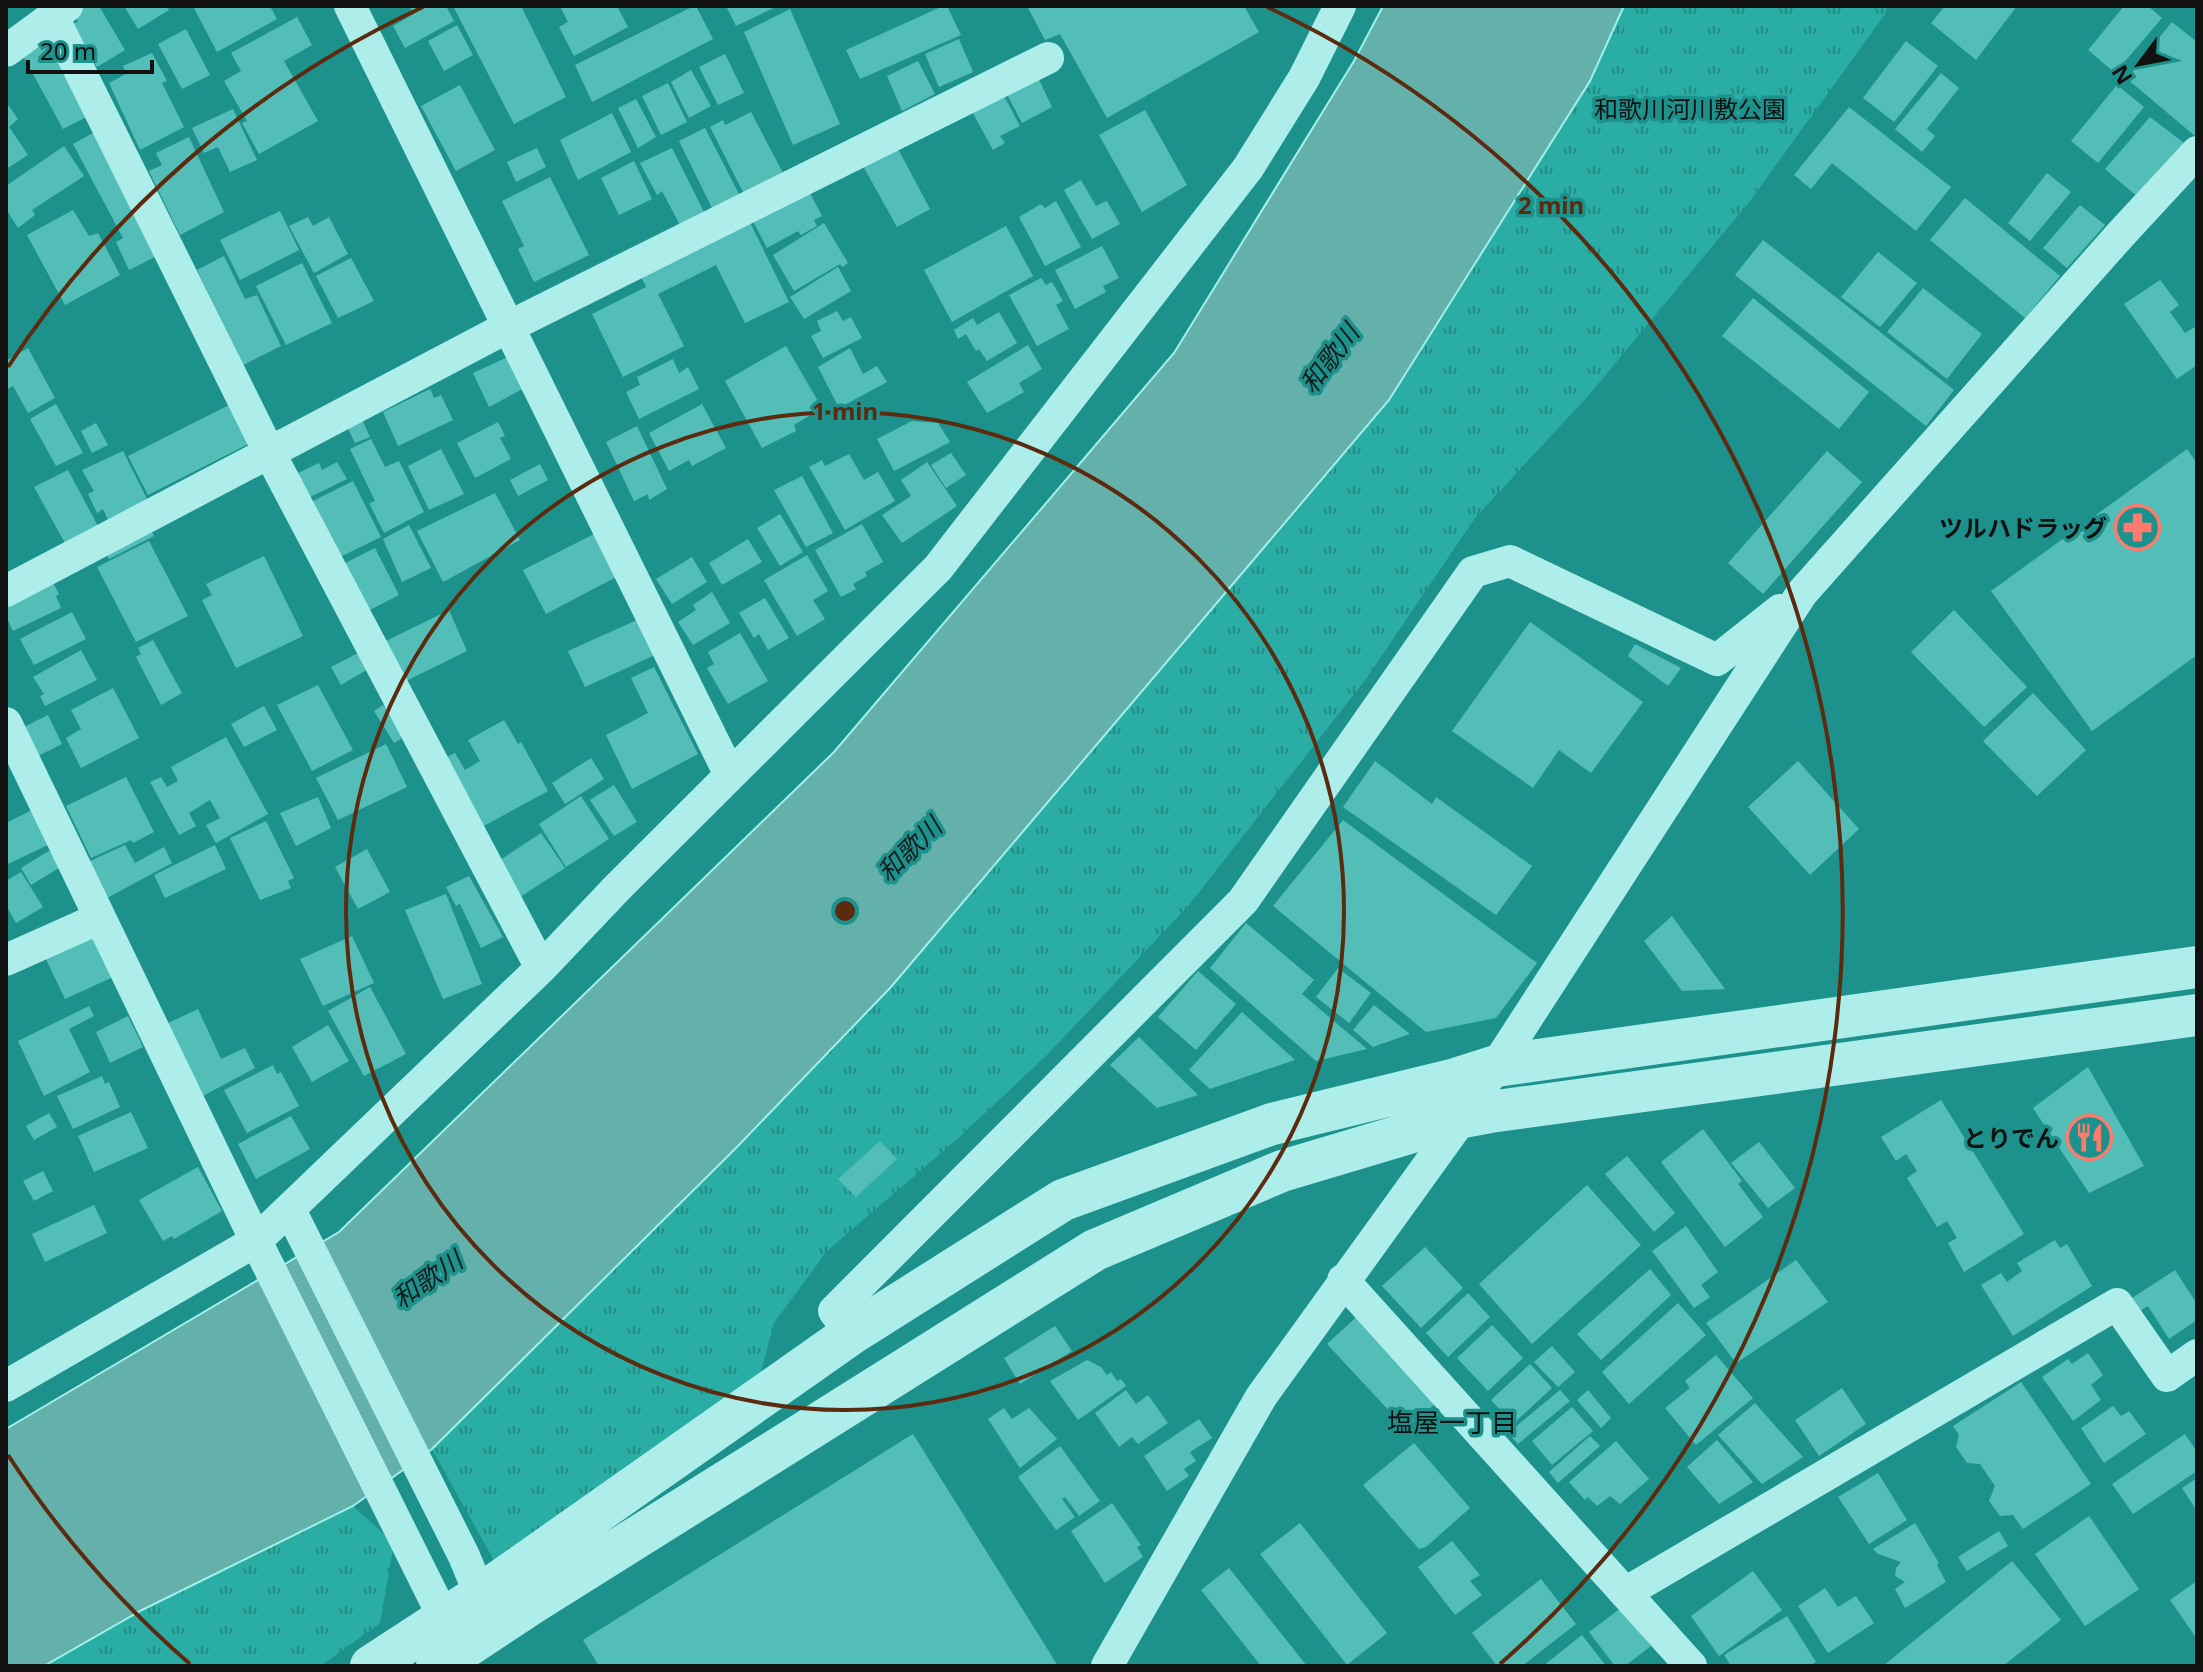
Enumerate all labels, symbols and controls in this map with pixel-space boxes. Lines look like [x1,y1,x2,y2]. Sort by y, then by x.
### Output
scale bar [28,24,152,74]
north arrow [2099,24,2179,104]
text: 20 m [40,34,96,67]
text: N [2104,60,2139,91]
park label: 和歌川河川敷公園 [1594,92,1786,125]
text: 2 min [1518,188,1584,221]
water label: 和歌川 [1291,314,1369,400]
text: 1 min [812,394,878,427]
pharmacy icon: ツルハドラッグ [2114,503,2162,551]
place label: ツルハドラッグ [1939,511,2107,544]
water label: 和歌川 [869,807,951,889]
centre of rings [831,897,859,925]
restaurant icon: とりでん [2066,1113,2114,1161]
place label: とりでん [1963,1121,2059,1154]
water label: 和歌川 [385,1240,472,1316]
district label: 塩屋一丁目 [1387,1404,1517,1440]

